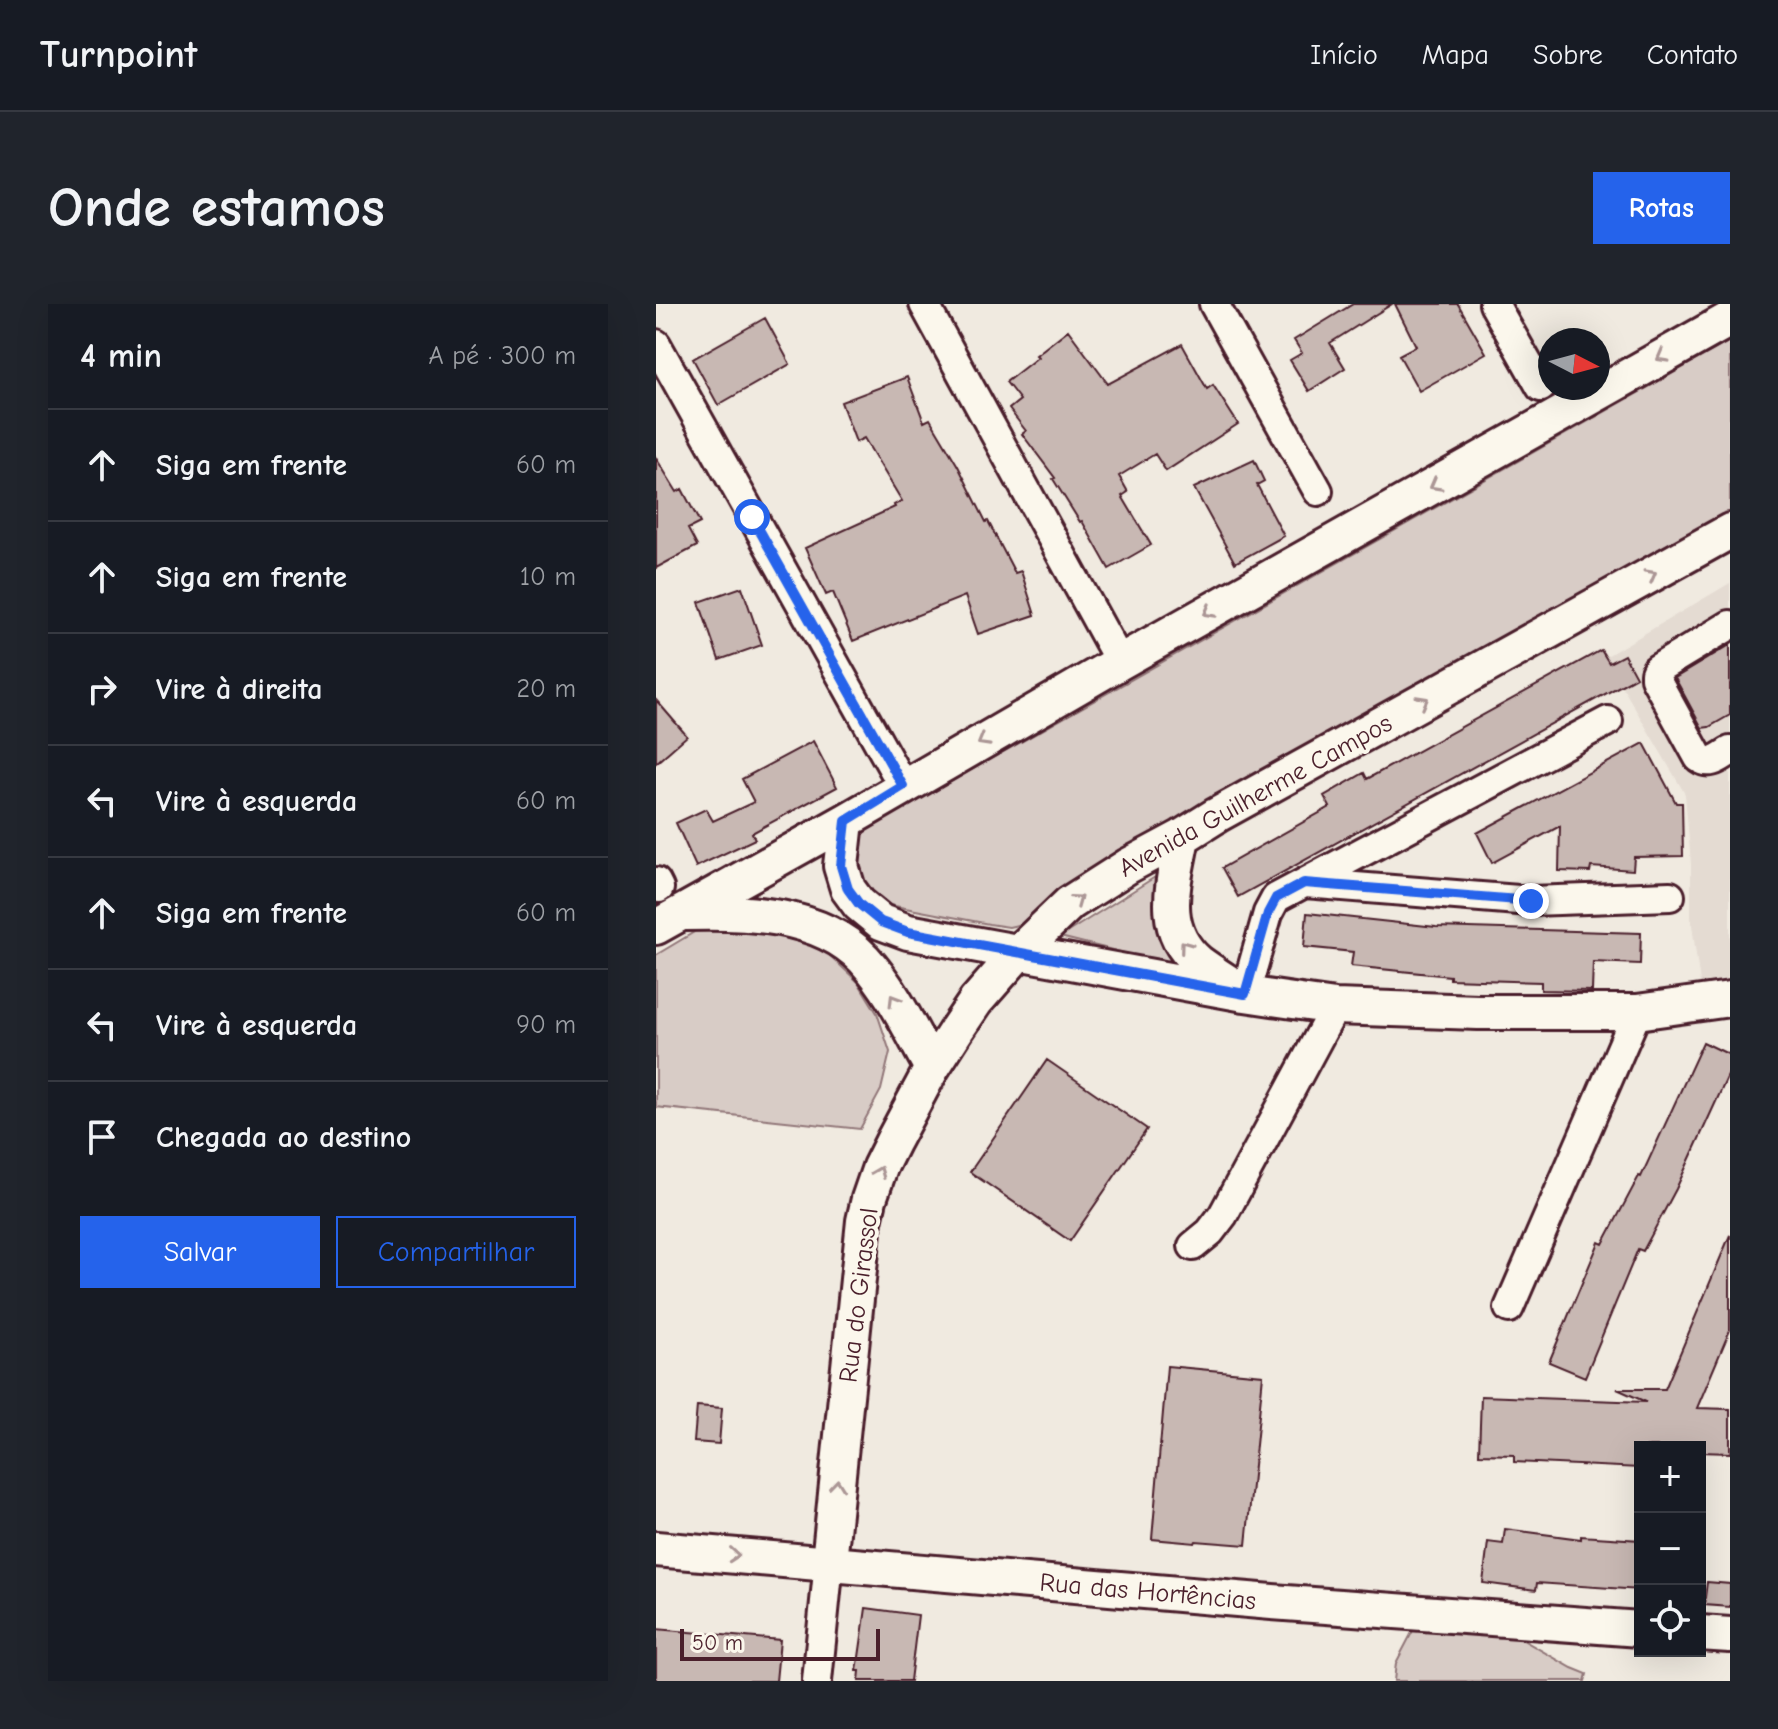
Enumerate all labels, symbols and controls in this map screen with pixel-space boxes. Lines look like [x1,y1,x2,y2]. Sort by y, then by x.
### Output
text: Turnpoint [40,33,197,77]
text: Início [1310,39,1378,71]
text: Mapa [1422,39,1489,71]
text: Sobre [1533,39,1603,71]
text: Contato [1647,39,1738,71]
button: Rotas [1593,172,1730,244]
text: Onde estamos [48,176,385,240]
north arrow [1538,328,1610,400]
text: 4 min [80,336,162,376]
text: A pé · 300 m [428,341,576,371]
one-way arrow [1656,348,1670,363]
icon: ahead [80,443,124,487]
text: Siga em frente [156,448,347,483]
text: 60 m [516,450,576,480]
one-way arrow [1430,475,1444,491]
route start [734,499,770,535]
icon: ahead [80,555,124,599]
text: Siga em frente [156,560,347,595]
text: 10 m [520,562,576,592]
one-way arrow [1643,569,1657,584]
one-way arrow [1203,603,1217,618]
icon: right [80,667,124,711]
text: Vire à direita [156,672,322,707]
text: 20 m [516,674,576,704]
one-way arrow [1415,695,1430,710]
street label: Avenida Guilherme Campos [1114,708,1397,884]
one-way arrow [977,731,992,747]
icon: left [80,779,124,823]
text: Vire à esquerda [156,784,357,819]
text: 60 m [516,786,576,816]
route end [1513,883,1549,919]
icon: ahead [80,891,124,935]
one-way arrow [1068,895,1082,909]
text: Siga em frente [156,896,347,931]
text: 60 m [516,898,576,928]
one-way arrow [1181,940,1195,955]
one-way arrow [888,994,903,1009]
icon: left [80,1003,124,1047]
text: Vire à esquerda [156,1008,357,1043]
text: 90 m [516,1010,576,1040]
icon: arrive [80,1115,124,1159]
text: Chegada ao destino [156,1120,411,1155]
one-way arrow [869,1166,886,1180]
street label: Rua do Girassol [833,1206,885,1384]
button: Salvar [80,1216,320,1288]
button: Compartilhar [336,1216,576,1288]
map controls [1634,1441,1706,1657]
button: + [1634,1441,1706,1513]
one-way arrow [829,1478,846,1491]
button: − [1634,1513,1706,1585]
one-way arrow [728,1546,741,1563]
street label: Rua das Hortências [1038,1568,1257,1616]
button: locate [1634,1585,1706,1657]
scale bar [680,1625,880,1661]
text: 50 m [692,1630,743,1656]

